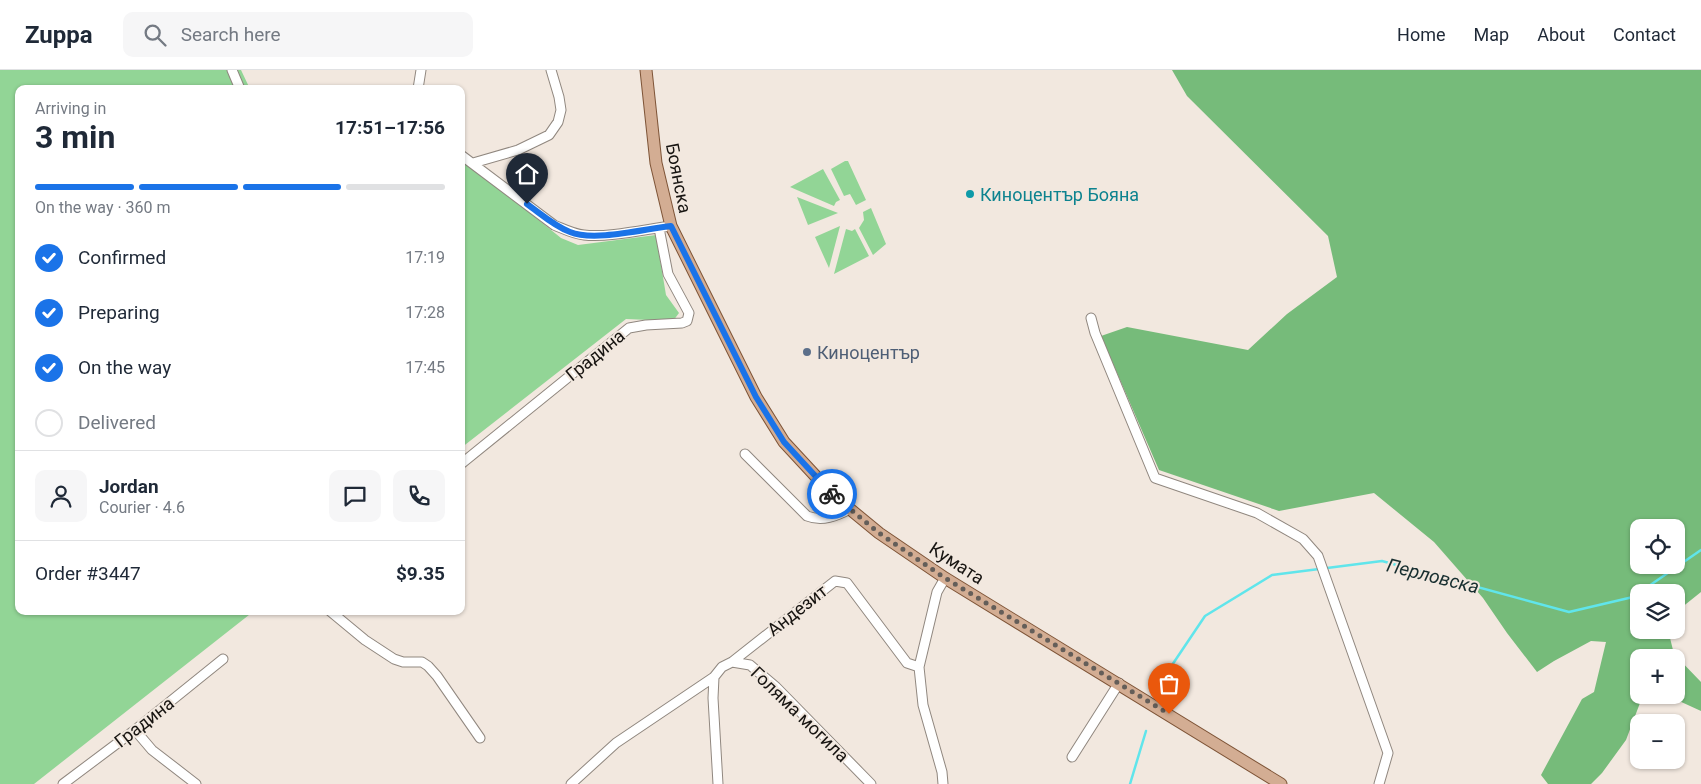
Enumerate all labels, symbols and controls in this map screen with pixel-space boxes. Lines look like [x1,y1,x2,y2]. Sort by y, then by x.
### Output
search box [123,12,473,57]
text: Zuppa [25,21,93,49]
icon: search [141,21,169,49]
text: Search here [181,23,281,46]
text: Home [1397,24,1446,45]
text: Map [1474,24,1509,45]
text: About [1537,24,1585,45]
text: Contact [1613,24,1676,45]
text: Arriving in [35,99,106,118]
text: 17:51–17:56 [335,116,445,139]
text: 3 min [35,118,115,156]
street label: Боянска [662,141,696,215]
pin [506,153,548,204]
icon: home [513,160,541,188]
place label: Киноцентър Бояна [980,184,1139,205]
marker: Киноцентър Бояна [964,188,976,200]
text: On the way · 360 m [35,198,171,217]
icon: check [35,244,63,272]
text: Confirmed [78,246,166,269]
text: 17:19 [405,248,445,267]
icon: check [35,299,63,327]
text: Preparing [78,301,160,324]
text: 17:28 [405,303,445,322]
street label: Градина [561,325,629,385]
place label: Киноцентър [817,342,920,363]
marker: Киноцентър [801,346,813,358]
icon: check [35,354,63,382]
text: On the way [78,356,171,379]
text: 17:45 [405,358,445,377]
text: Delivered [78,411,156,434]
courier [807,469,857,519]
button: person [35,470,87,522]
button: chat [329,470,381,522]
button: phone [393,470,445,522]
text: Jordan [99,475,159,498]
icon: bike [818,480,846,508]
text: Courier · 4.6 [99,498,185,517]
map controls [1630,519,1685,769]
button: locate [1630,519,1685,574]
street label: Кумата [926,538,988,588]
water label: Перловска [1384,553,1482,599]
text: Order #3447 [35,562,141,585]
text: $9.35 [396,562,445,585]
street label: Андезит [763,580,832,640]
button: layers [1630,584,1685,639]
button: + [1630,649,1685,704]
street label: Голяма могила [747,662,853,766]
pin [1148,663,1190,714]
icon: bag [1155,670,1183,698]
street label: Градина [110,692,178,752]
button: − [1630,714,1685,769]

